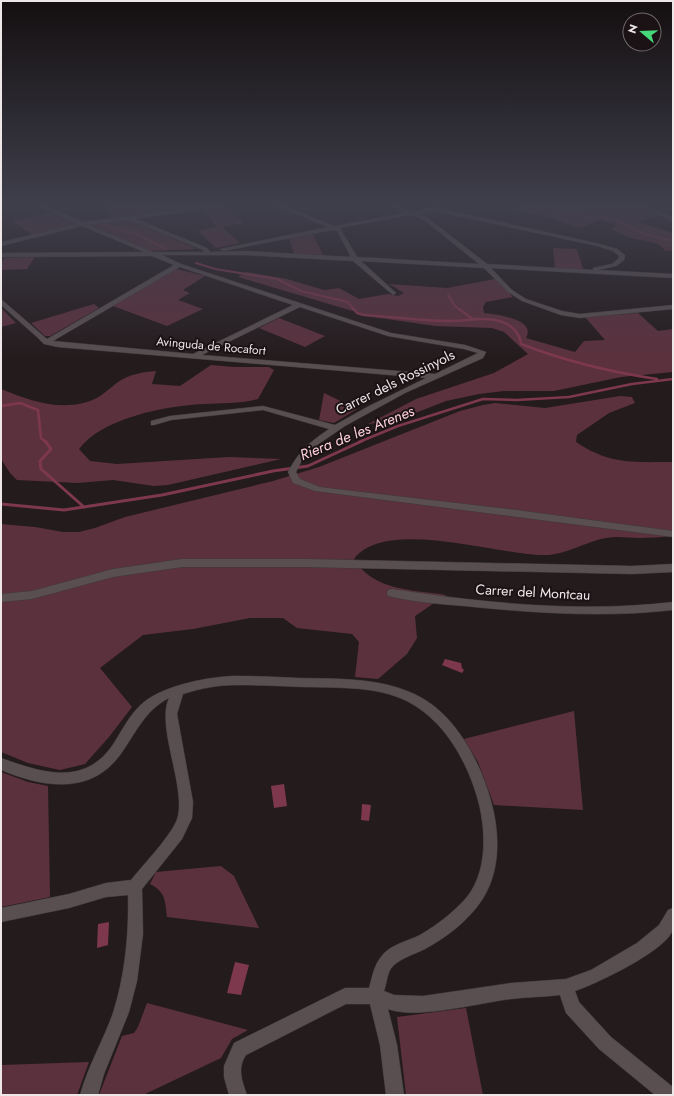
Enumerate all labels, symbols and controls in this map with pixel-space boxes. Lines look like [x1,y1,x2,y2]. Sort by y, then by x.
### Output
north arrow [622,12,662,52]
text: N [624,22,642,35]
street label: Avinguda de Rocafort [156,332,267,360]
street label: Carrer dels Rossinyols [332,344,458,420]
water label: Riera de les Arenes [296,400,418,466]
street label: Carrer del Montcau [475,579,591,605]

